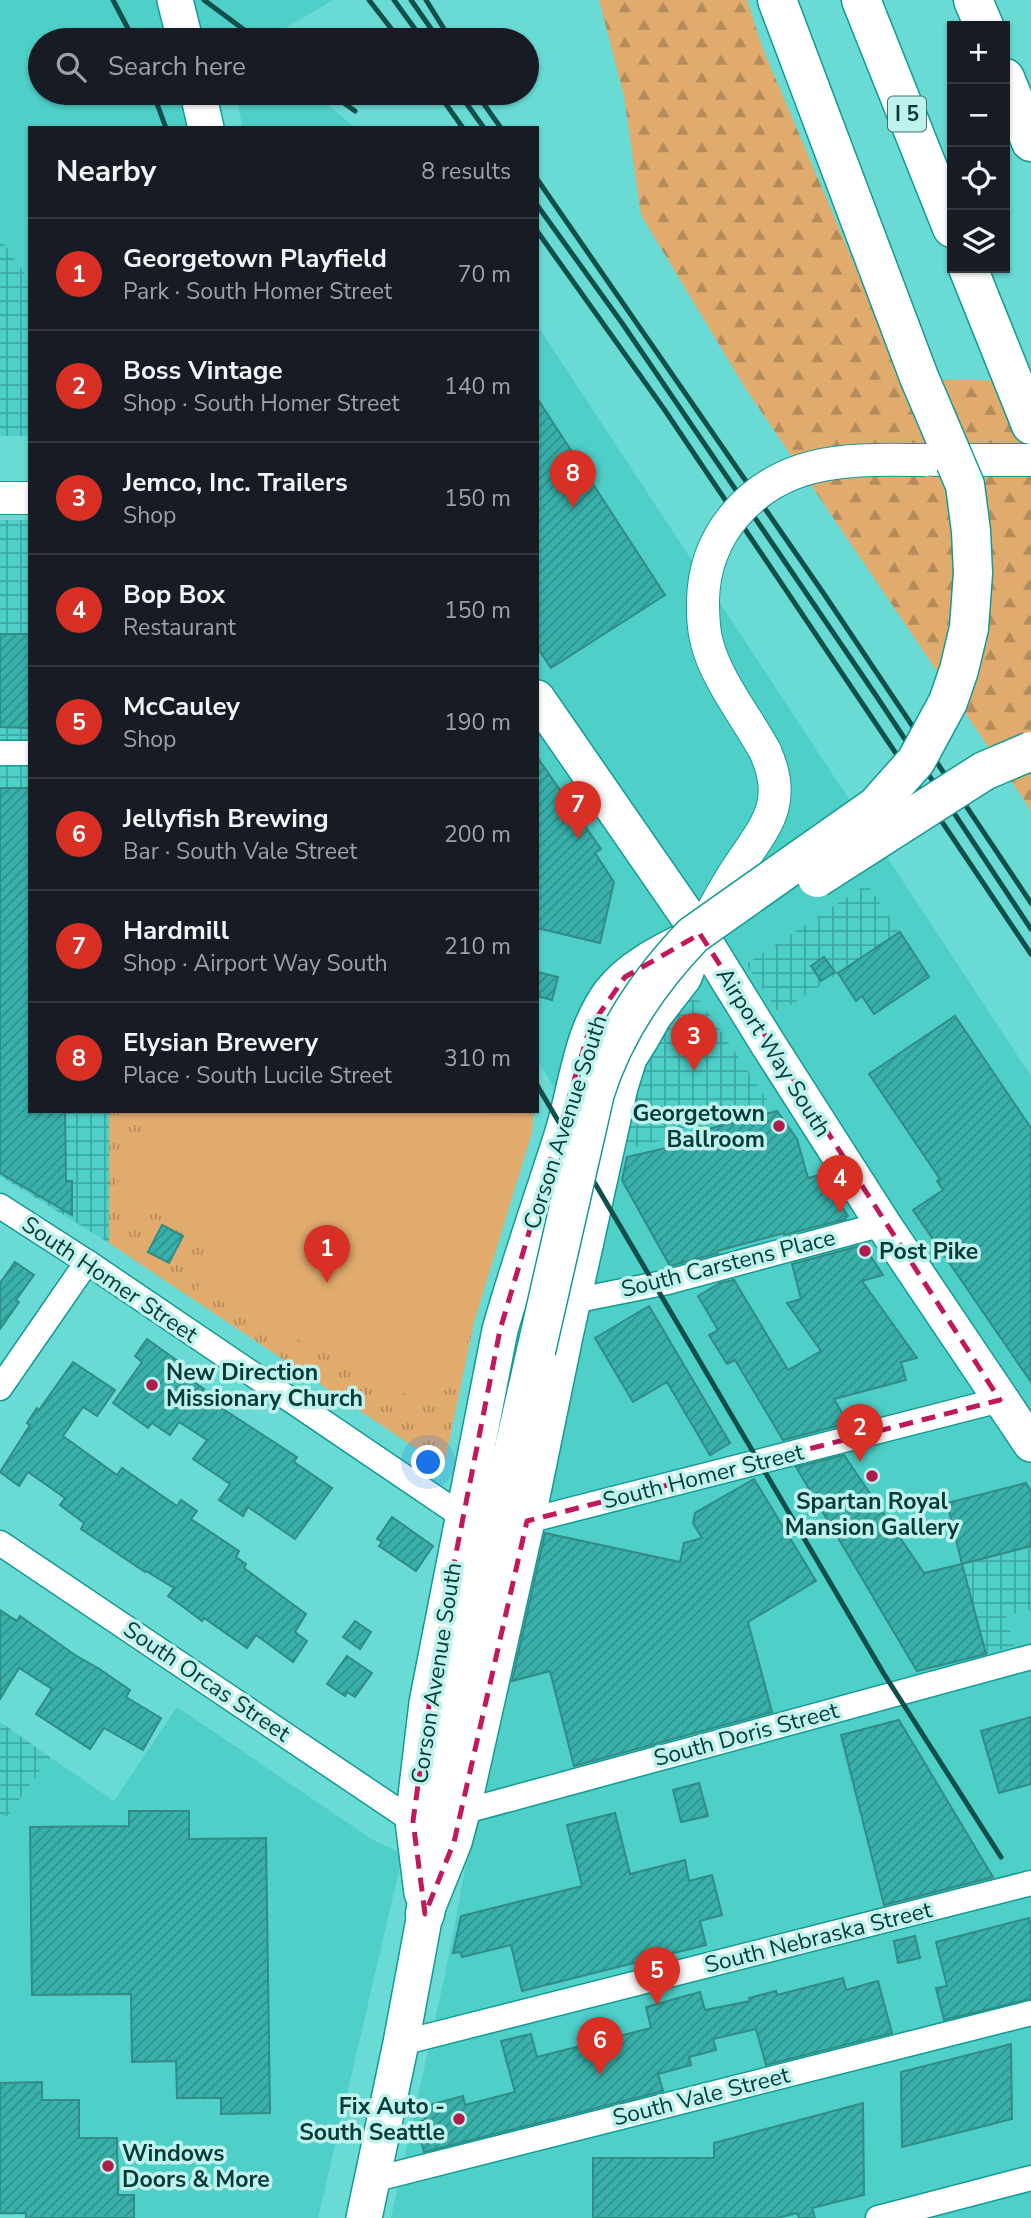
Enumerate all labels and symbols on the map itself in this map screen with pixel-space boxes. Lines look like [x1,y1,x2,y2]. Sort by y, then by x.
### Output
road number: I 5 [888,96,926,132]
pin: 8 [550,450,596,508]
pin: 7 [555,781,601,839]
street label: Airport Way South [709,962,838,1143]
street label: Corson Avenue South [516,1011,615,1233]
pin: 3 [671,1013,717,1071]
place label: Georgetown Ballroom [632,1098,765,1155]
marker: Georgetown Ballroom [771,1118,787,1134]
pin: 4 [817,1155,863,1213]
street label: South Homer Street [16,1209,205,1350]
street label: South Carstens Place [618,1222,838,1305]
pin: 1 [304,1225,350,1283]
place label: Post Pike [879,1236,978,1267]
marker: Post Pike [857,1243,873,1259]
place label: New Direction Missionary Church [166,1357,363,1414]
marker: New Direction Missionary Church [144,1377,160,1393]
pin: 2 [837,1404,883,1462]
street label: South Homer Street [599,1436,808,1516]
your location [411,1445,445,1479]
marker: Spartan Royal Mansion Gallery [864,1468,880,1484]
place label: Spartan Royal Mansion Gallery [785,1486,960,1543]
street label: Corson Avenue South [404,1560,469,1786]
street label: South Orcas Street [117,1614,297,1749]
street label: South Doris Street [650,1695,843,1774]
street label: South Nebraska Street [701,1894,936,1981]
pin: 5 [634,1947,680,2005]
pin: 6 [577,2017,623,2075]
street label: South Vale Street [609,2059,794,2133]
place label: Fix Auto - South Seattle [299,2091,445,2148]
marker: Fix Auto - South Seattle [451,2111,467,2127]
place label: Windows Doors & More [122,2138,270,2195]
marker: Windows Doors & More [100,2158,116,2174]

